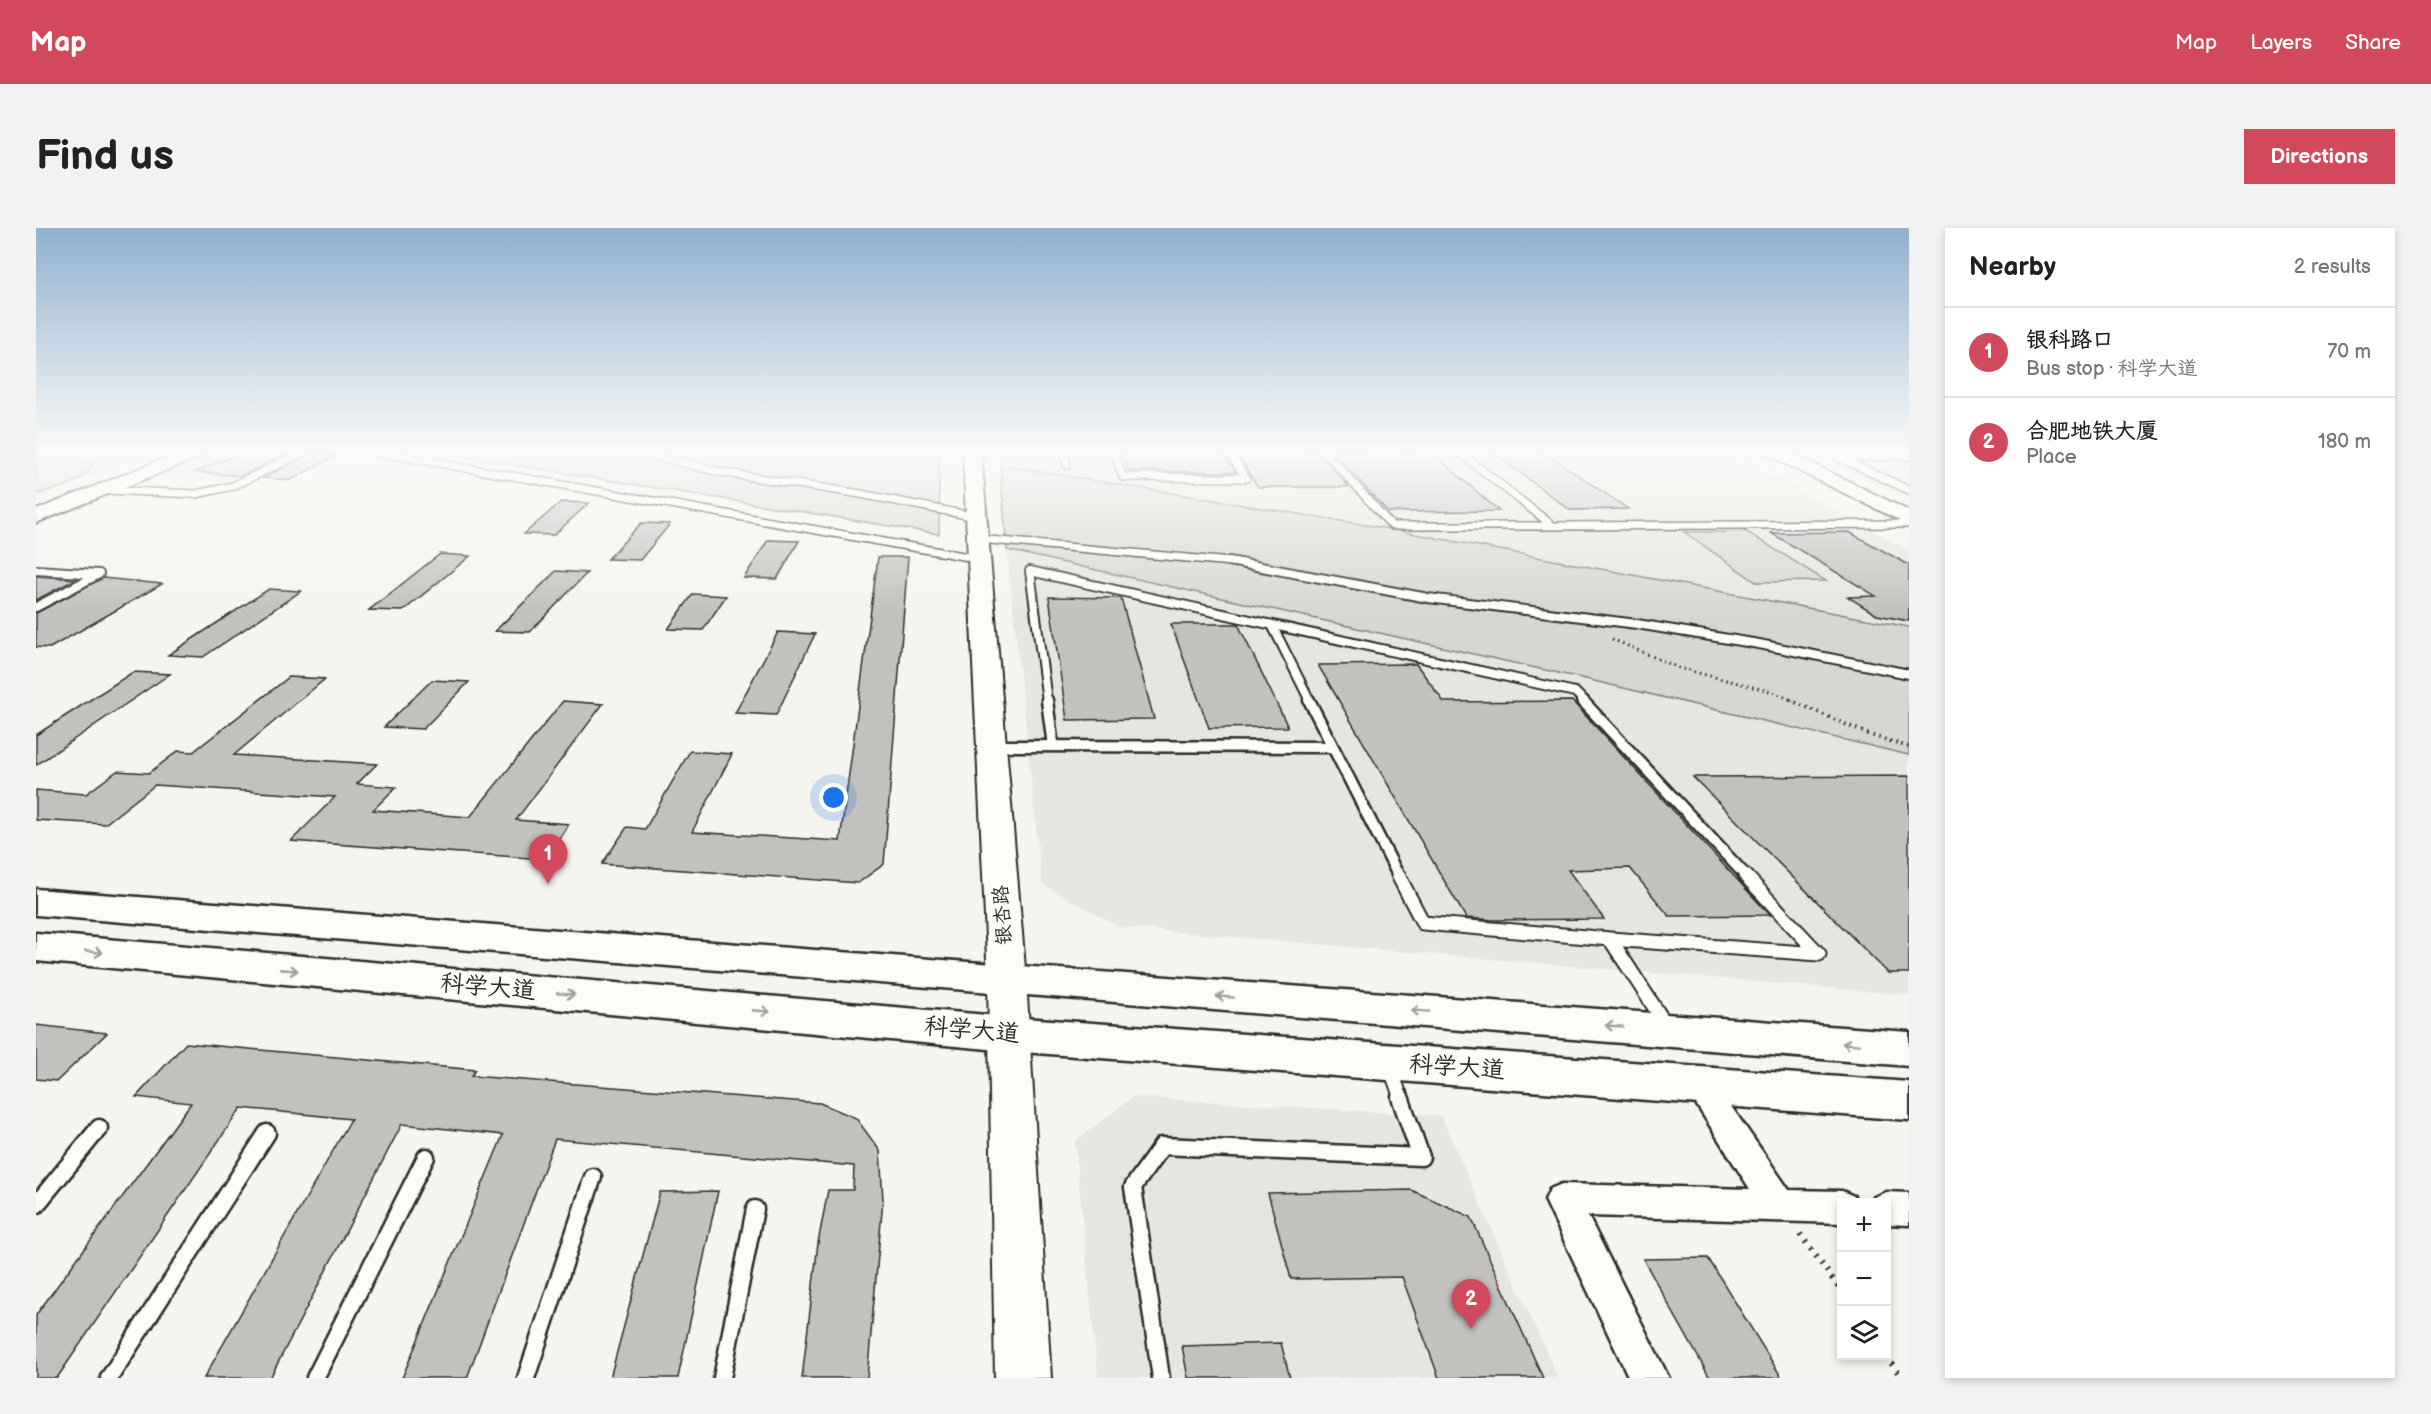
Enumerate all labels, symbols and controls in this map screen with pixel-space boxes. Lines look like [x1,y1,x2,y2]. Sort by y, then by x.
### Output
text: Map [30,26,86,59]
text: Map [2175,30,2217,55]
text: Layers [2250,30,2312,55]
text: Share [2345,30,2401,55]
button: Directions [2244,129,2395,184]
text: Find us [36,131,174,182]
text: Nearby [1969,252,2056,283]
text: 2 results [2294,255,2371,279]
text: 银科路口 [2026,327,2114,354]
text: 1 [1984,340,1993,364]
text: 70 m [2327,340,2371,364]
text: Bus stop · 科学大道 [2026,357,2198,381]
text: 合肥地铁大厦 [2026,418,2158,445]
text: 2 [1983,430,1994,454]
text: 180 m [2318,430,2371,454]
text: Place [2026,445,2077,469]
your location [819,783,848,812]
pin: 1 [528,834,568,884]
street label: 银杏路 [989,883,1017,946]
one-way arrow [84,947,104,958]
one-way arrow [278,965,298,976]
street label: 科学大道 [439,968,537,1006]
one-way arrow [556,989,576,1000]
one-way arrow [1216,991,1236,1002]
one-way arrow [750,1006,770,1017]
one-way arrow [1410,1006,1430,1017]
street label: 科学大道 [923,1011,1021,1049]
one-way arrow [1605,1021,1625,1032]
one-way arrow [1841,1039,1861,1050]
street label: 科学大道 [1408,1049,1506,1085]
map controls [1837,1198,1891,1360]
button: + [1837,1198,1891,1252]
button: − [1837,1252,1891,1306]
pin: 2 [1452,1280,1490,1329]
button: layers [1837,1306,1891,1360]

